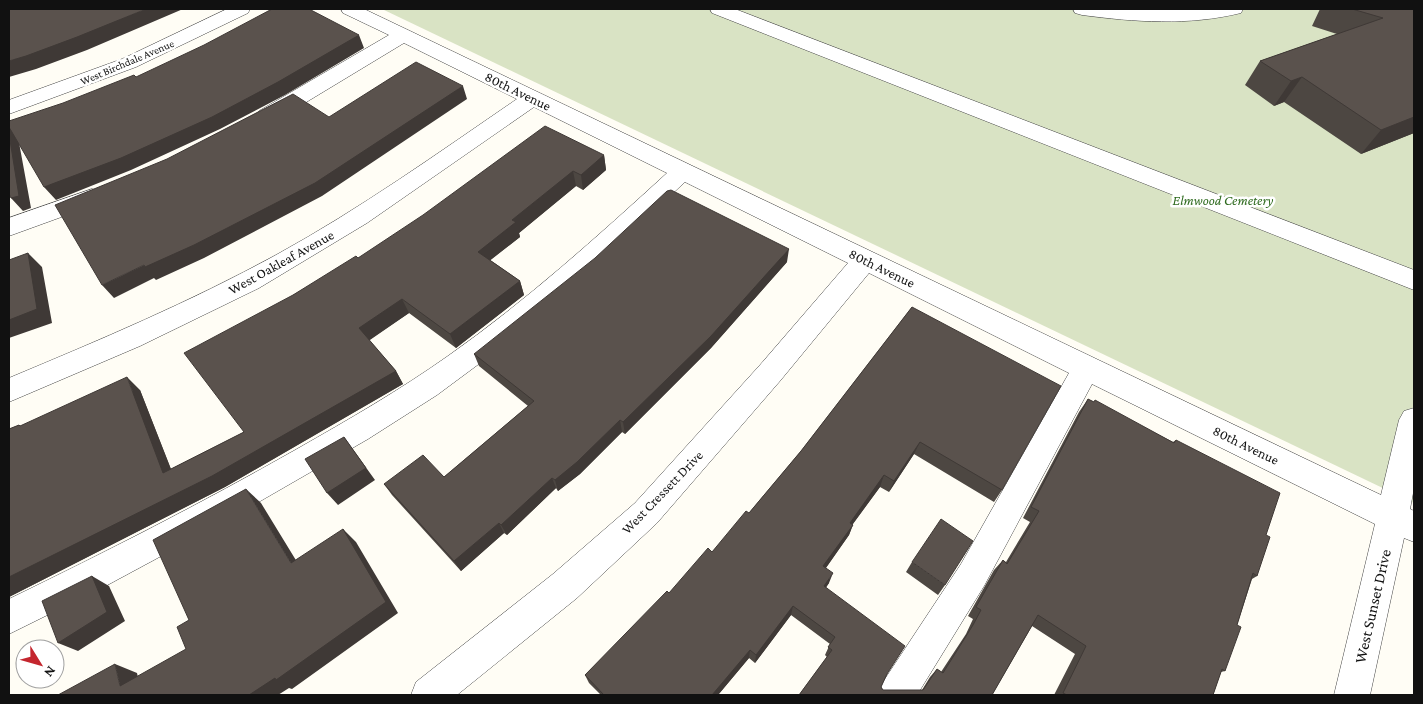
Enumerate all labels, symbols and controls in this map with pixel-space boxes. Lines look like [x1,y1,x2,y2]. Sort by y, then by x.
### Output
street label: West Birchdale Avenue [78,37,176,87]
street label: 80th Avenue [482,68,554,114]
park label: Elmwood Cemetery [1173,192,1274,208]
street label: West Oakleaf Avenue [226,226,336,298]
street label: 80th Avenue [846,245,918,291]
street label: 80th Avenue [1210,422,1282,468]
street label: West Cressett Drive [618,447,706,537]
street label: West Sunset Drive [1351,547,1394,665]
north arrow [15,639,65,689]
text: N [41,663,60,681]

